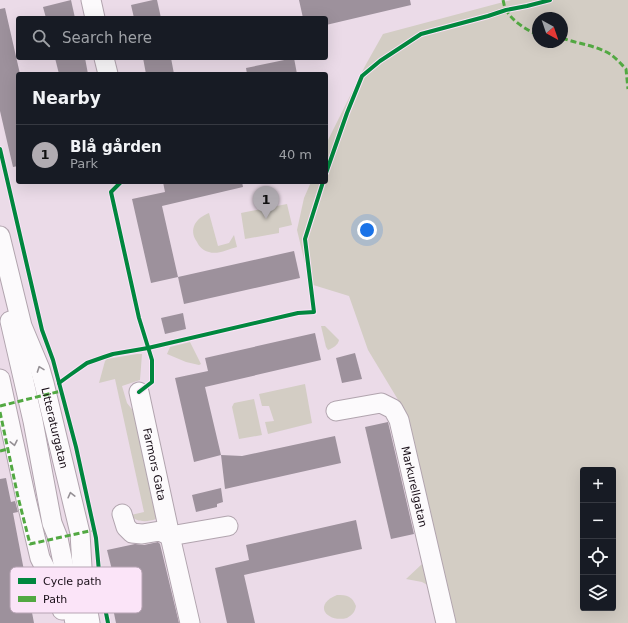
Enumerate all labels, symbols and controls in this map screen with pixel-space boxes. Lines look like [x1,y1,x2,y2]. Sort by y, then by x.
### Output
north arrow [532,12,568,48]
search box [16,16,328,60]
icon: search [30,27,52,49]
text: Search here [62,29,152,47]
text: Nearby [32,88,101,108]
text: Blå gården [70,138,162,156]
text: 1 [40,147,50,162]
text: 40 m [279,147,312,162]
text: Park [70,156,98,171]
pin: 1 [253,186,279,219]
your location [357,220,377,240]
one-way arrow [36,366,44,373]
street label: Litteraturgatan [39,386,71,470]
street label: Farmors Gata [140,427,169,502]
one-way arrow [9,440,17,446]
street label: Markurellgatan [399,445,430,528]
map controls [580,467,616,611]
button: + [580,467,616,503]
one-way arrow [68,492,76,498]
button: − [580,503,616,539]
button: locate [580,539,616,575]
legend [10,567,142,613]
text: Cycle path [43,575,102,588]
button: layers [580,575,616,611]
text: Path [43,593,67,606]

